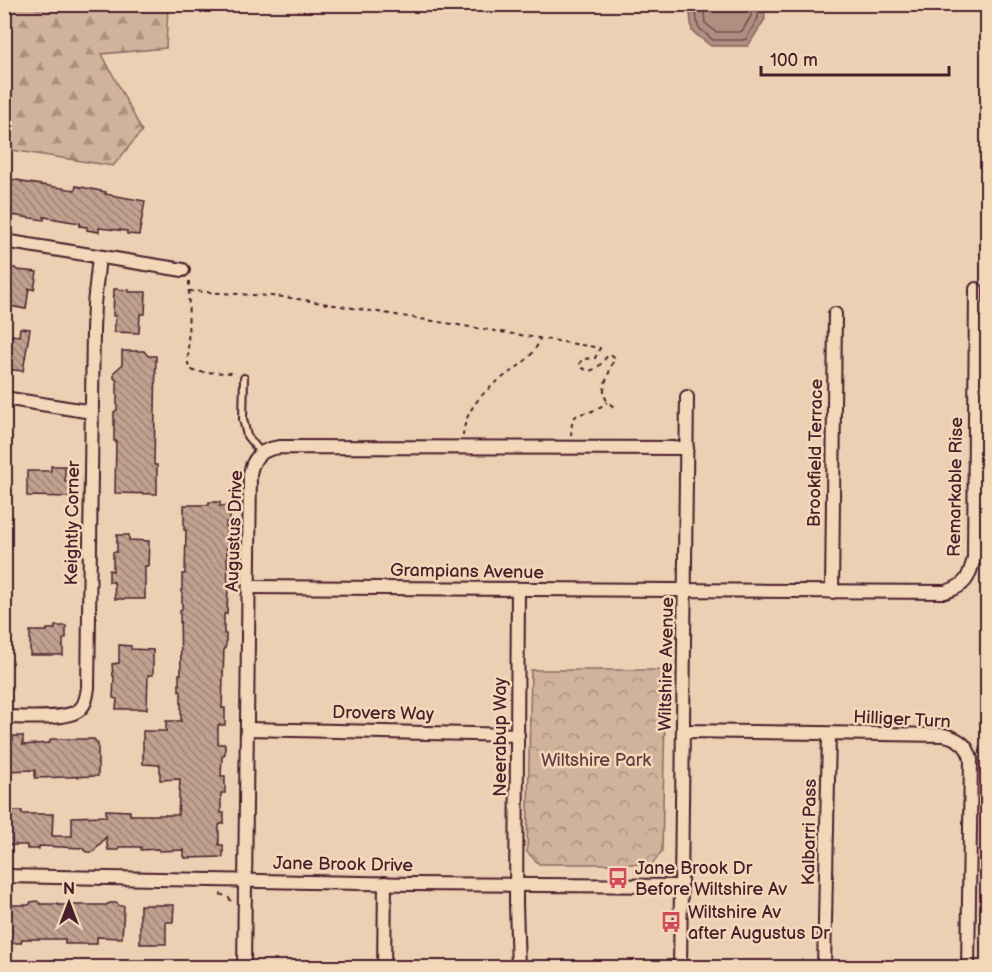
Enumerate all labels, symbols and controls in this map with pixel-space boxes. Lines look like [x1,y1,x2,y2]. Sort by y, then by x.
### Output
scale bar [761,39,948,77]
text: 100 m [770,50,818,71]
street label: Brookfield Terrace [804,378,827,527]
street label: Remarkable Rise [944,417,967,557]
street label: Keightly Corner [61,460,84,586]
street label: Augustus Drive [222,470,247,592]
street label: Grampians Avenue [390,560,544,583]
street label: Wiltshire Avenue [655,596,678,731]
street label: Neerabup Way [490,676,511,797]
street label: Drovers Way [332,702,435,725]
street label: Hilliger Turn [853,706,951,733]
park label: Wiltshire Park [541,750,651,771]
street label: Kalbarri Pass [798,778,821,885]
street label: Jane Brook Drive [273,853,413,876]
place label: Jane Brook Dr Before Wiltshire Av [635,858,787,900]
bus stop icon: Jane Brook Dr Before Wiltshire Av [606,866,630,890]
north arrow [39,873,99,933]
text: N [63,880,75,899]
place label: Wiltshire Av after Augustus Dr [688,902,830,944]
bus stop icon: Wiltshire Av after Augustus Dr [659,910,683,934]

